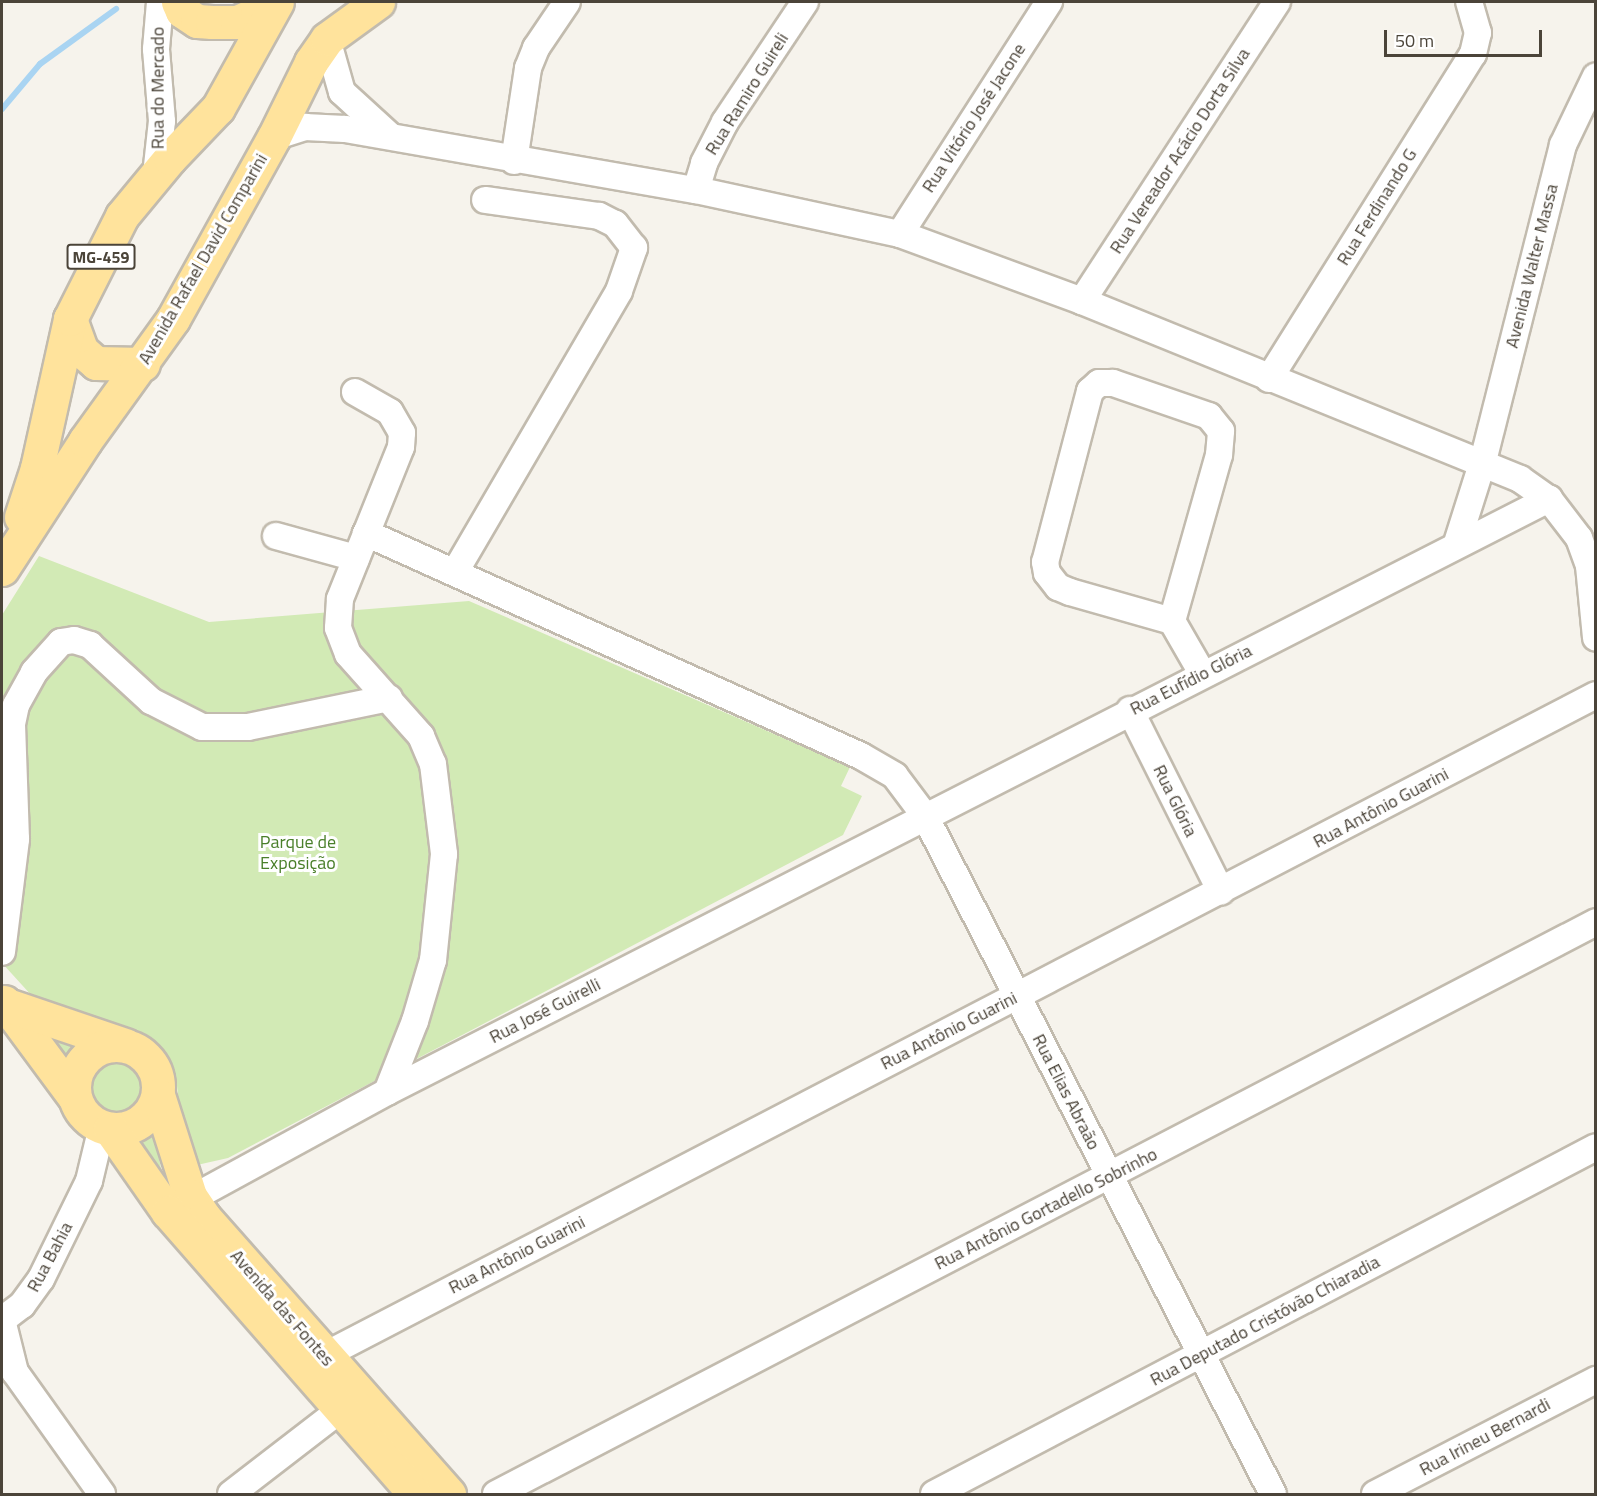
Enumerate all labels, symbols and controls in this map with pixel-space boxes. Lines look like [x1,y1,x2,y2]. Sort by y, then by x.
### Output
scale bar [1387,18,1544,56]
street label: Rua do Mercado [147,27,169,149]
text: 50 m [1395,27,1434,54]
street label: Rua Ramiro Guireli [701,29,793,159]
street label: Rua Vitório José Jacone [918,39,1030,197]
street label: Rua Vereador Acácio Dorta Silva [1105,44,1255,258]
street label: Rua Ferdinando G [1332,145,1422,269]
street label: Avenida Rafael David Comparini [134,150,272,368]
street label: Avenida Walter Massa [1501,182,1563,350]
road number: MG-459 [66,244,136,270]
street label: Rua Eufídio Glória [1127,640,1255,720]
street label: Rua Glória [1148,761,1202,841]
street label: Rua Antônio Guarini [1310,763,1452,853]
park label: Parque de Exposição [260,832,336,874]
street label: Rua José Guirelli [486,974,604,1048]
street label: Rua Antônio Guarini [877,987,1021,1075]
street label: Rua Elias Abraão [1028,1031,1104,1153]
street label: Rua Antônio Gortadello Sobrinho [931,1143,1161,1275]
street label: Rua Antônio Guarini [445,1211,589,1299]
street label: Rua Bahia [23,1218,77,1296]
street label: Avenida das Fontes [226,1245,338,1371]
street label: Rua Deputado Cristóvão Chiaradia [1147,1251,1383,1391]
street label: Rua Irineu Bernardi [1416,1393,1554,1481]

